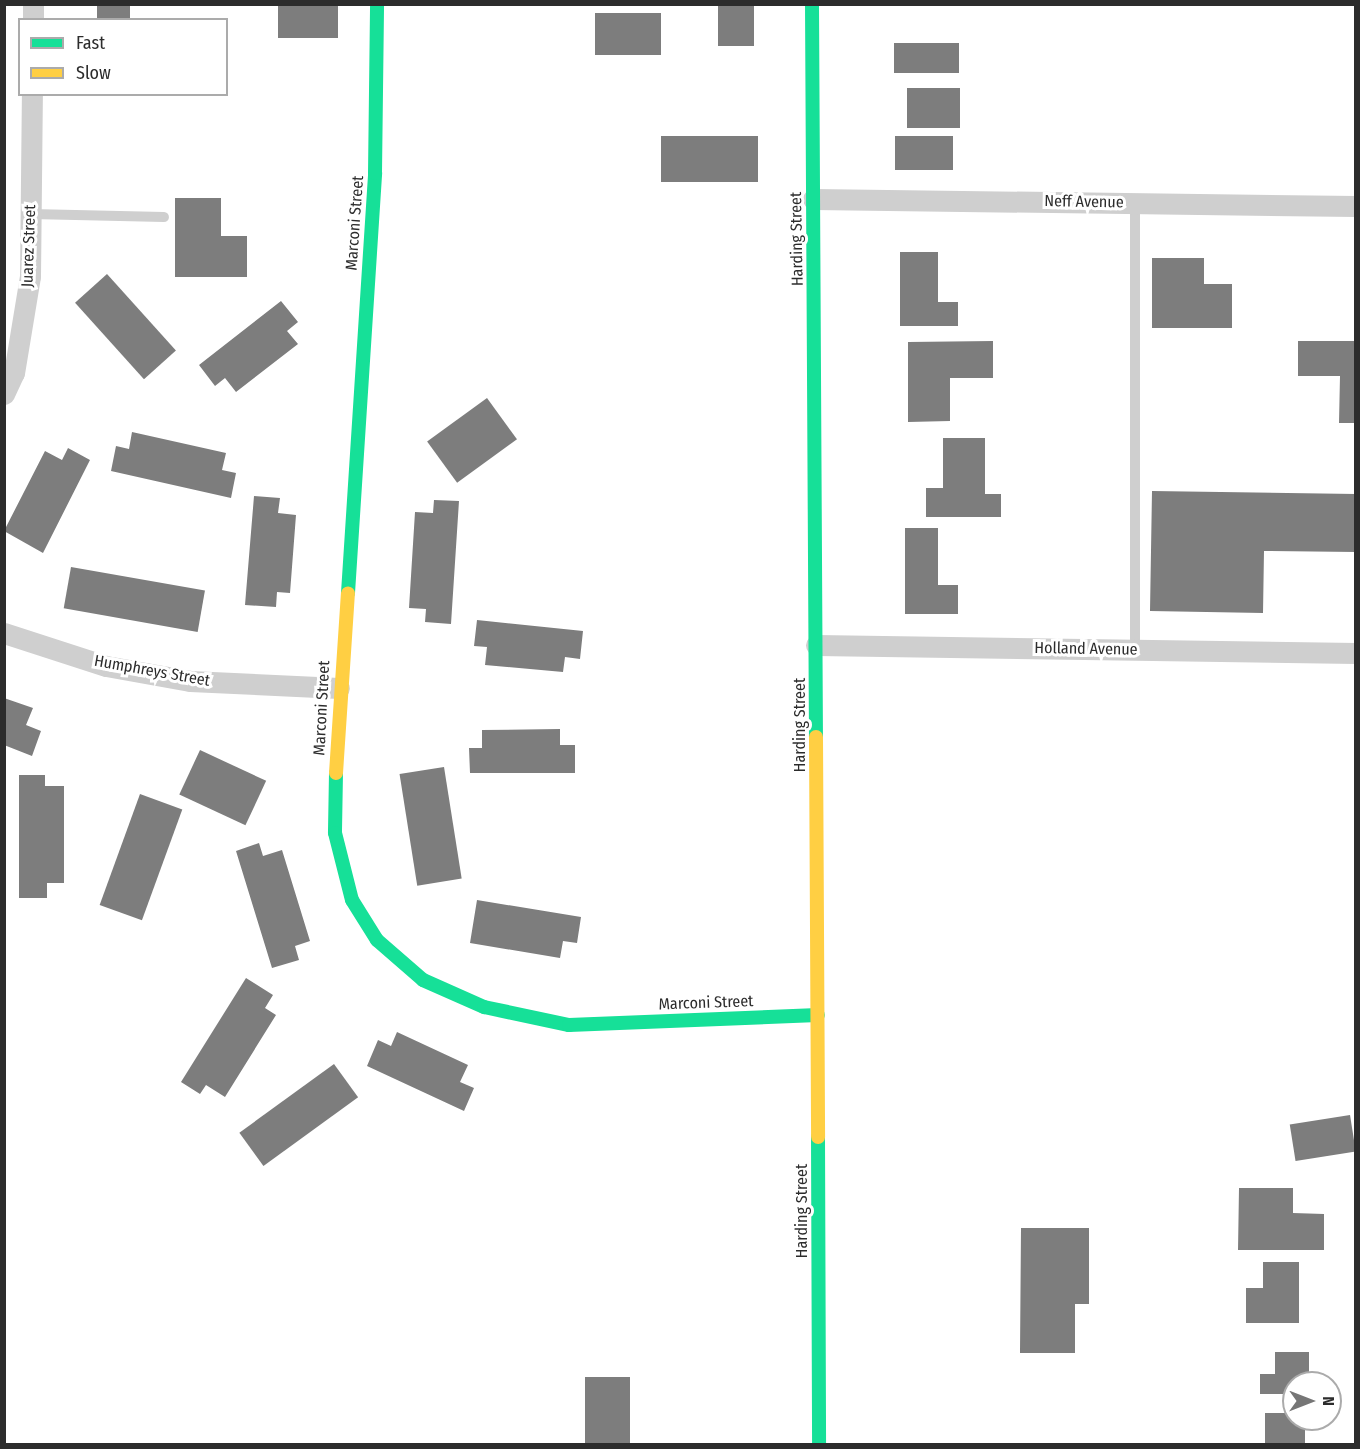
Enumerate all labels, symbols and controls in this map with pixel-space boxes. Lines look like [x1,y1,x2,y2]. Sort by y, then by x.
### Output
legend [18,18,228,96]
text: Fast [76,32,105,54]
text: Slow [76,62,111,84]
street label: Marconi Street [342,175,368,271]
street label: Harding Street [787,192,807,286]
street label: Neff Avenue [1044,192,1124,212]
street label: Juarez Street [18,204,40,288]
street label: Holland Avenue [1034,639,1138,659]
street label: Humphreys Street [93,651,211,691]
street label: Marconi Street [310,660,334,756]
street label: Harding Street [790,678,810,772]
street label: Marconi Street [658,992,754,1014]
street label: Harding Street [792,1164,812,1258]
north arrow [1282,1371,1342,1431]
text: N [1319,1396,1338,1406]

